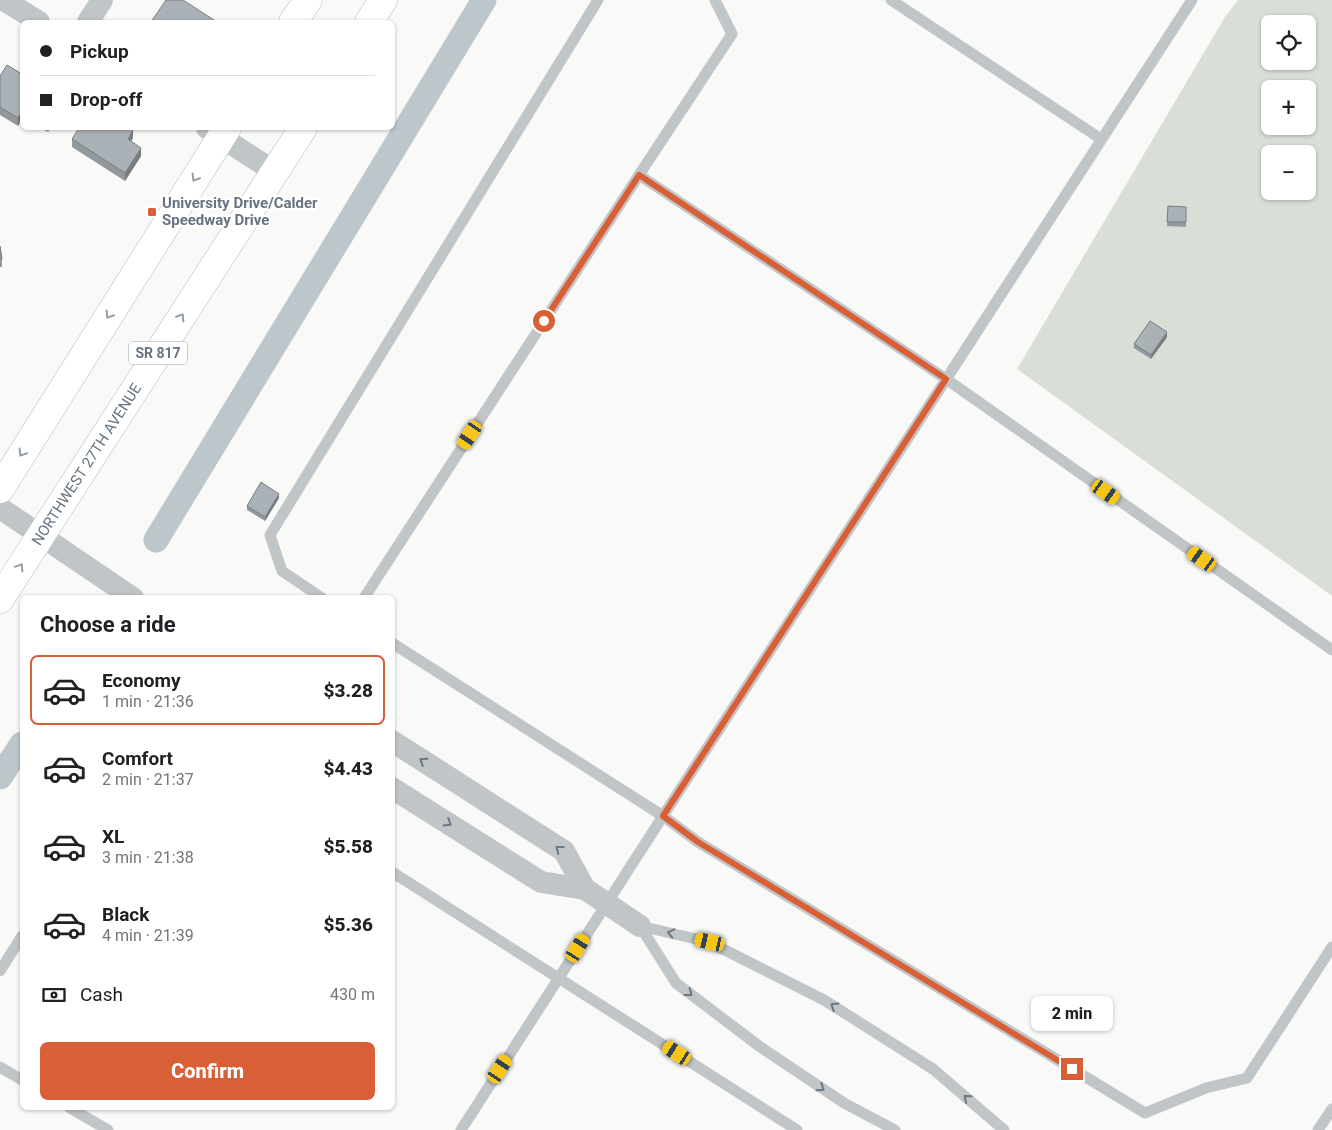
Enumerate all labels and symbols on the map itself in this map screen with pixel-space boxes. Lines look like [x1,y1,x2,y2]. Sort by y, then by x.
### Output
one-way arrow [192,172,201,181]
place label: University Drive/Calder Speedway Drive [162,194,318,229]
marker: University Drive/Calder Speedway Drive [146,206,158,218]
one-way arrow [105,310,115,319]
route start [533,310,555,332]
one-way arrow [175,313,184,323]
road number: SR 817 [129,342,187,364]
street label: NORTHWEST 27TH AVENUE [28,380,146,549]
car [455,418,484,452]
one-way arrow [19,448,29,457]
car [1089,477,1122,507]
car [1185,544,1218,574]
one-way arrow [14,563,24,572]
one-way arrow [419,757,428,767]
one-way arrow [443,817,452,826]
one-way arrow [556,846,565,854]
one-way arrow [666,928,675,939]
car [563,931,592,965]
car [693,931,726,953]
one-way arrow [683,987,692,995]
callout: 2 min [1031,996,1113,1032]
one-way arrow [830,1003,839,1012]
car [660,1039,693,1067]
car [485,1052,514,1086]
route end [1061,1058,1083,1080]
one-way arrow [815,1082,825,1091]
one-way arrow [964,1096,973,1104]

